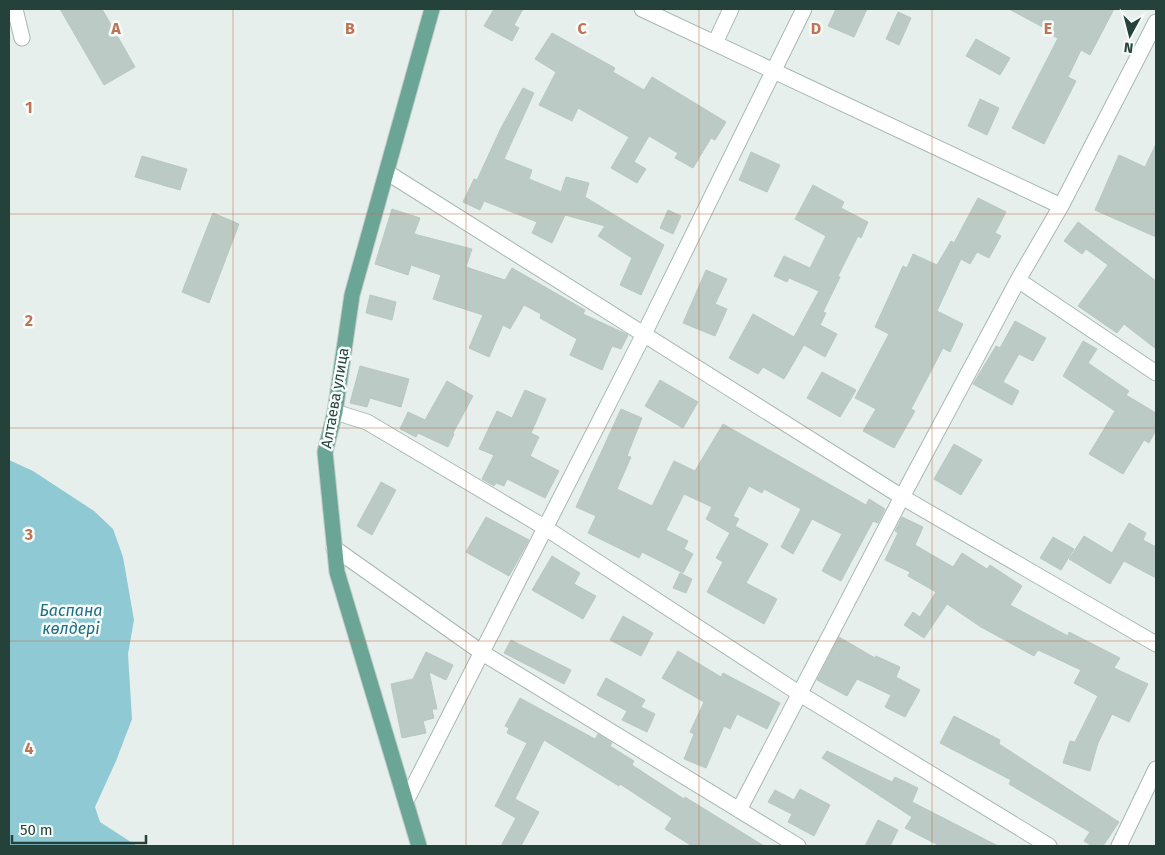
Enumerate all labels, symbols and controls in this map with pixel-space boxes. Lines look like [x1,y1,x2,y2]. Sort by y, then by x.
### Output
north arrow [1105,10,1155,60]
text: A [110,19,121,38]
text: B [345,19,355,38]
text: C [577,19,587,38]
text: D [811,19,821,38]
text: E [1044,19,1052,38]
text: N [1123,38,1134,56]
text: 1 [25,98,33,117]
text: 2 [25,311,33,330]
street label: Алтаева улица [317,346,353,450]
text: 3 [24,525,33,544]
water label: Баспана көлдері [40,601,102,638]
text: 4 [24,739,34,758]
scale bar [12,812,146,844]
text: 50 m [20,821,53,839]

